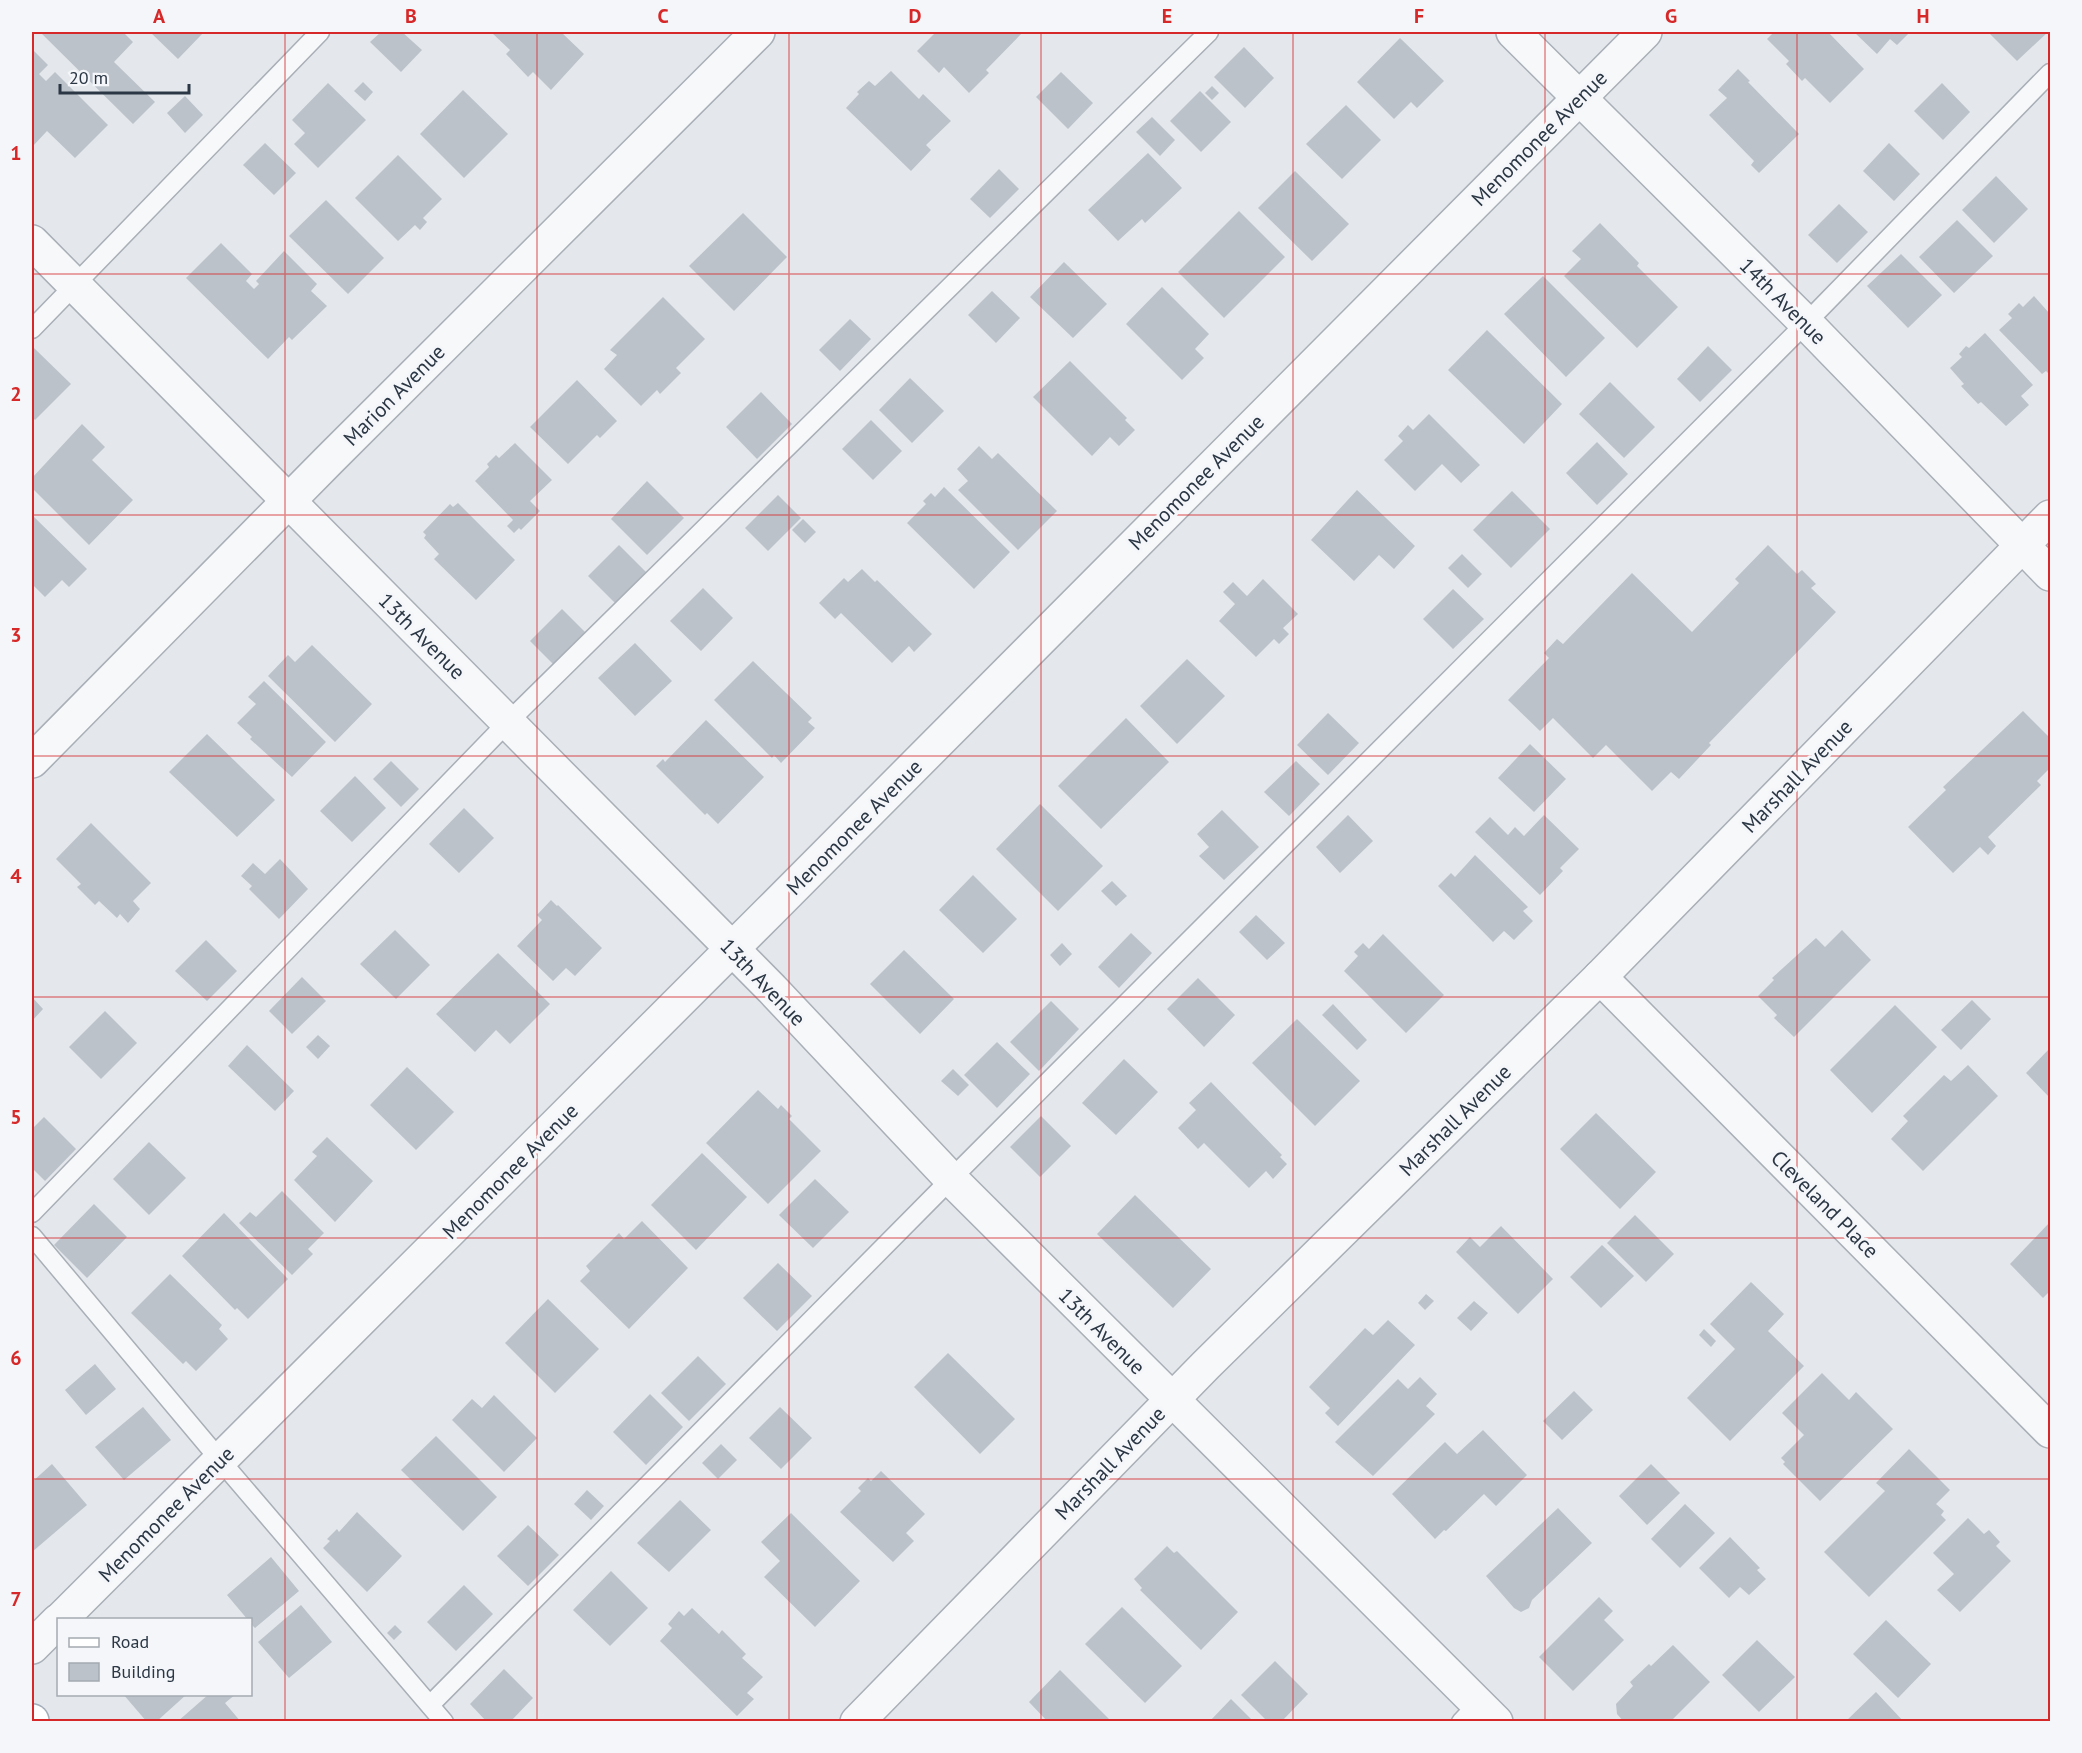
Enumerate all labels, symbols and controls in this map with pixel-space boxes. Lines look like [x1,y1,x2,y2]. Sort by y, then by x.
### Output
text: A [153,3,166,29]
text: B [405,3,417,29]
text: C [657,3,669,29]
text: D [909,3,922,29]
text: E [1162,3,1172,29]
text: F [1414,3,1424,29]
text: G [1665,3,1677,29]
text: H [1916,3,1930,29]
scale bar [60,57,189,95]
street label: Menomonee Avenue [1465,64,1613,212]
text: 20 m [69,66,108,89]
text: 1 [10,140,22,166]
street label: 14th Avenue [1734,252,1832,350]
street label: Marion Avenue [337,338,451,452]
text: 2 [10,381,22,407]
street label: Menomonee Avenue [1122,408,1270,556]
street label: 13th Avenue [373,587,471,685]
text: 3 [10,622,22,648]
street label: Marshall Avenue [1736,713,1858,839]
street label: Menomonee Avenue [780,753,928,901]
text: 4 [10,863,22,889]
street label: 13th Avenue [714,932,812,1032]
street label: Marshall Avenue [1393,1058,1517,1182]
street label: Menomonee Avenue [436,1097,584,1245]
text: 5 [10,1104,22,1130]
street label: Cleveland Place [1765,1144,1885,1264]
street label: 13th Avenue [1053,1282,1151,1380]
text: 6 [10,1345,22,1371]
street label: Marshall Avenue [1049,1400,1171,1526]
street label: Menomonee Avenue [92,1440,240,1588]
text: 7 [10,1586,22,1612]
legend [57,1618,252,1696]
text: Road [111,1630,149,1653]
text: Building [111,1660,175,1683]

